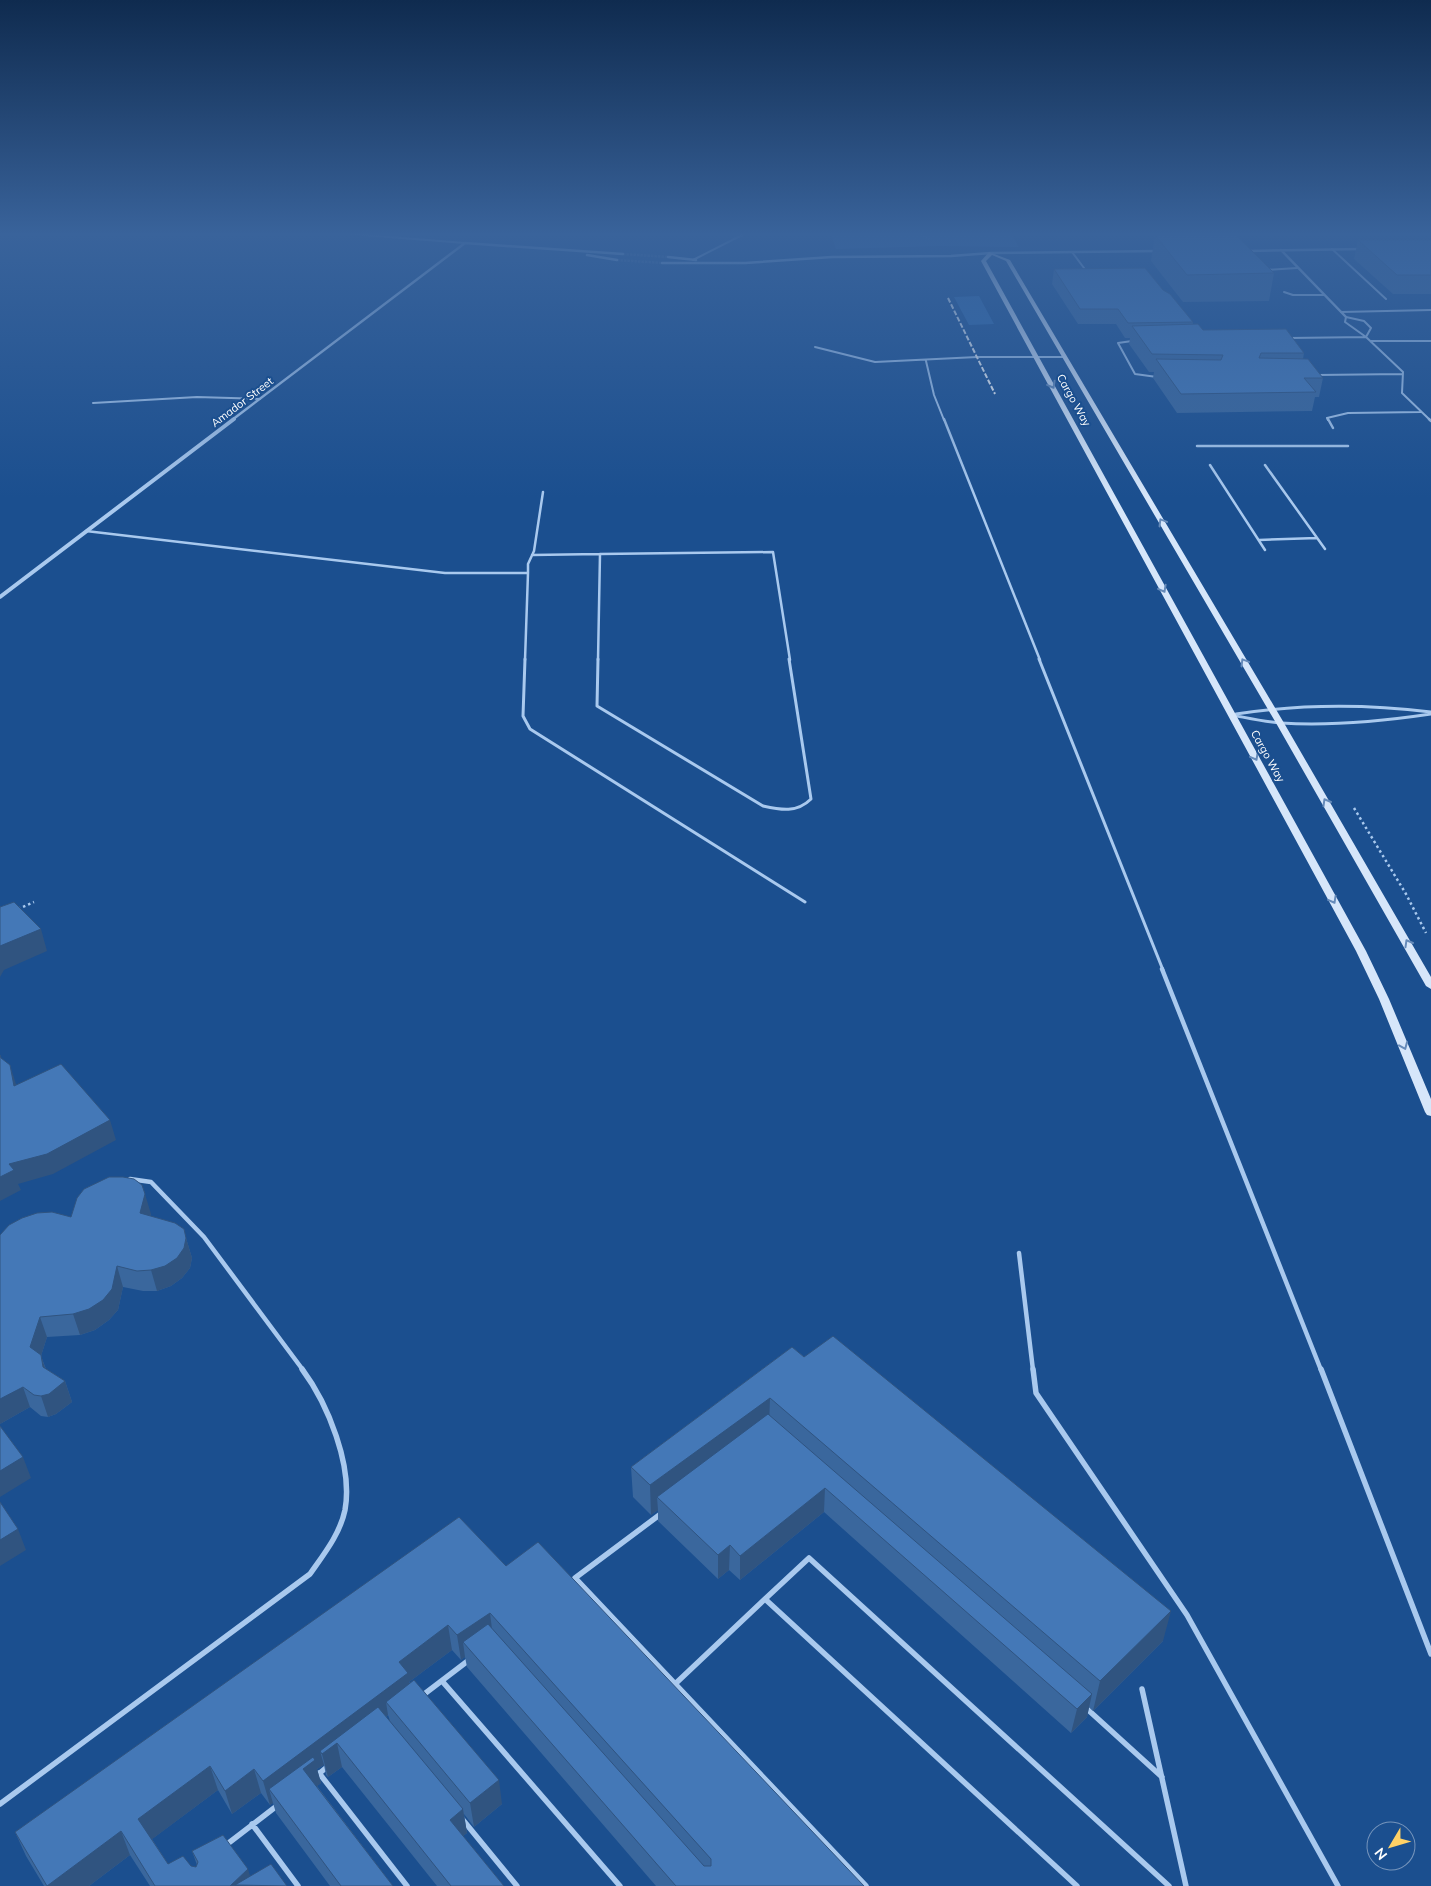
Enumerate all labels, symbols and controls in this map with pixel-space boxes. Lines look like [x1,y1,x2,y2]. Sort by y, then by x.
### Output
street label: Cargo Way [1054,371,1094,429]
street label: Amador Street [208,374,276,430]
one-way arrow [1046,380,1056,389]
one-way arrow [1158,518,1168,527]
one-way arrow [1157,584,1167,593]
one-way arrow [1241,658,1251,667]
street label: Cargo Way [1248,727,1288,785]
one-way arrow [1249,752,1259,761]
one-way arrow [1323,799,1333,808]
one-way arrow [1327,894,1337,903]
one-way arrow [1404,939,1414,948]
one-way arrow [1398,1041,1409,1050]
north arrow [1366,1821,1416,1871]
text: N [1370,1844,1391,1864]

